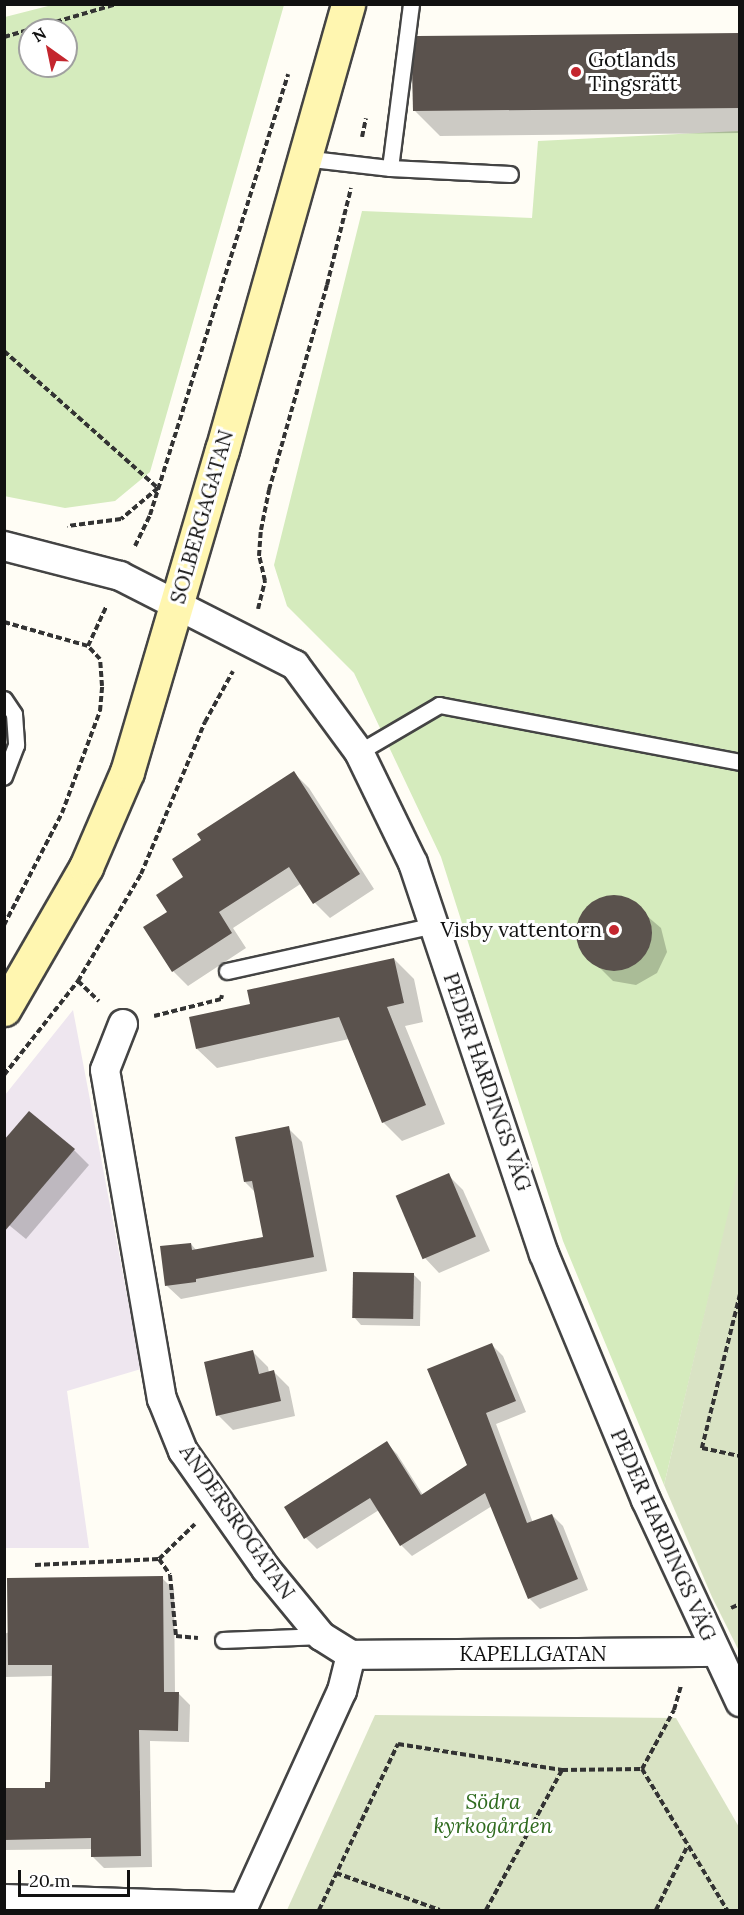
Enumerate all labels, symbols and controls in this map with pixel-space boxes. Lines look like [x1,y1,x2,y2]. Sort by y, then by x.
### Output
north arrow [18,18,78,78]
text: N [29,23,50,46]
place label: Gotlands Tingsrätt [588,47,678,97]
marker: Gotlands Tingsrätt [569,65,583,79]
street label: SOLBERGAGATAN [165,427,239,607]
place label: Visby vattentorn [441,917,602,943]
marker: Visby vattentorn [607,923,621,937]
street label: PEDER HARDINGS VÄG [438,970,536,1194]
street label: PEDER HARDINGS VÄG [605,1425,721,1645]
street label: ANDERSROGATAN [174,1440,300,1604]
street label: KAPELLGATAN [459,1641,607,1667]
park label: Södra kyrkogården [433,1789,553,1839]
scale bar [21,1858,134,1896]
text: 20 m [29,1869,71,1892]

